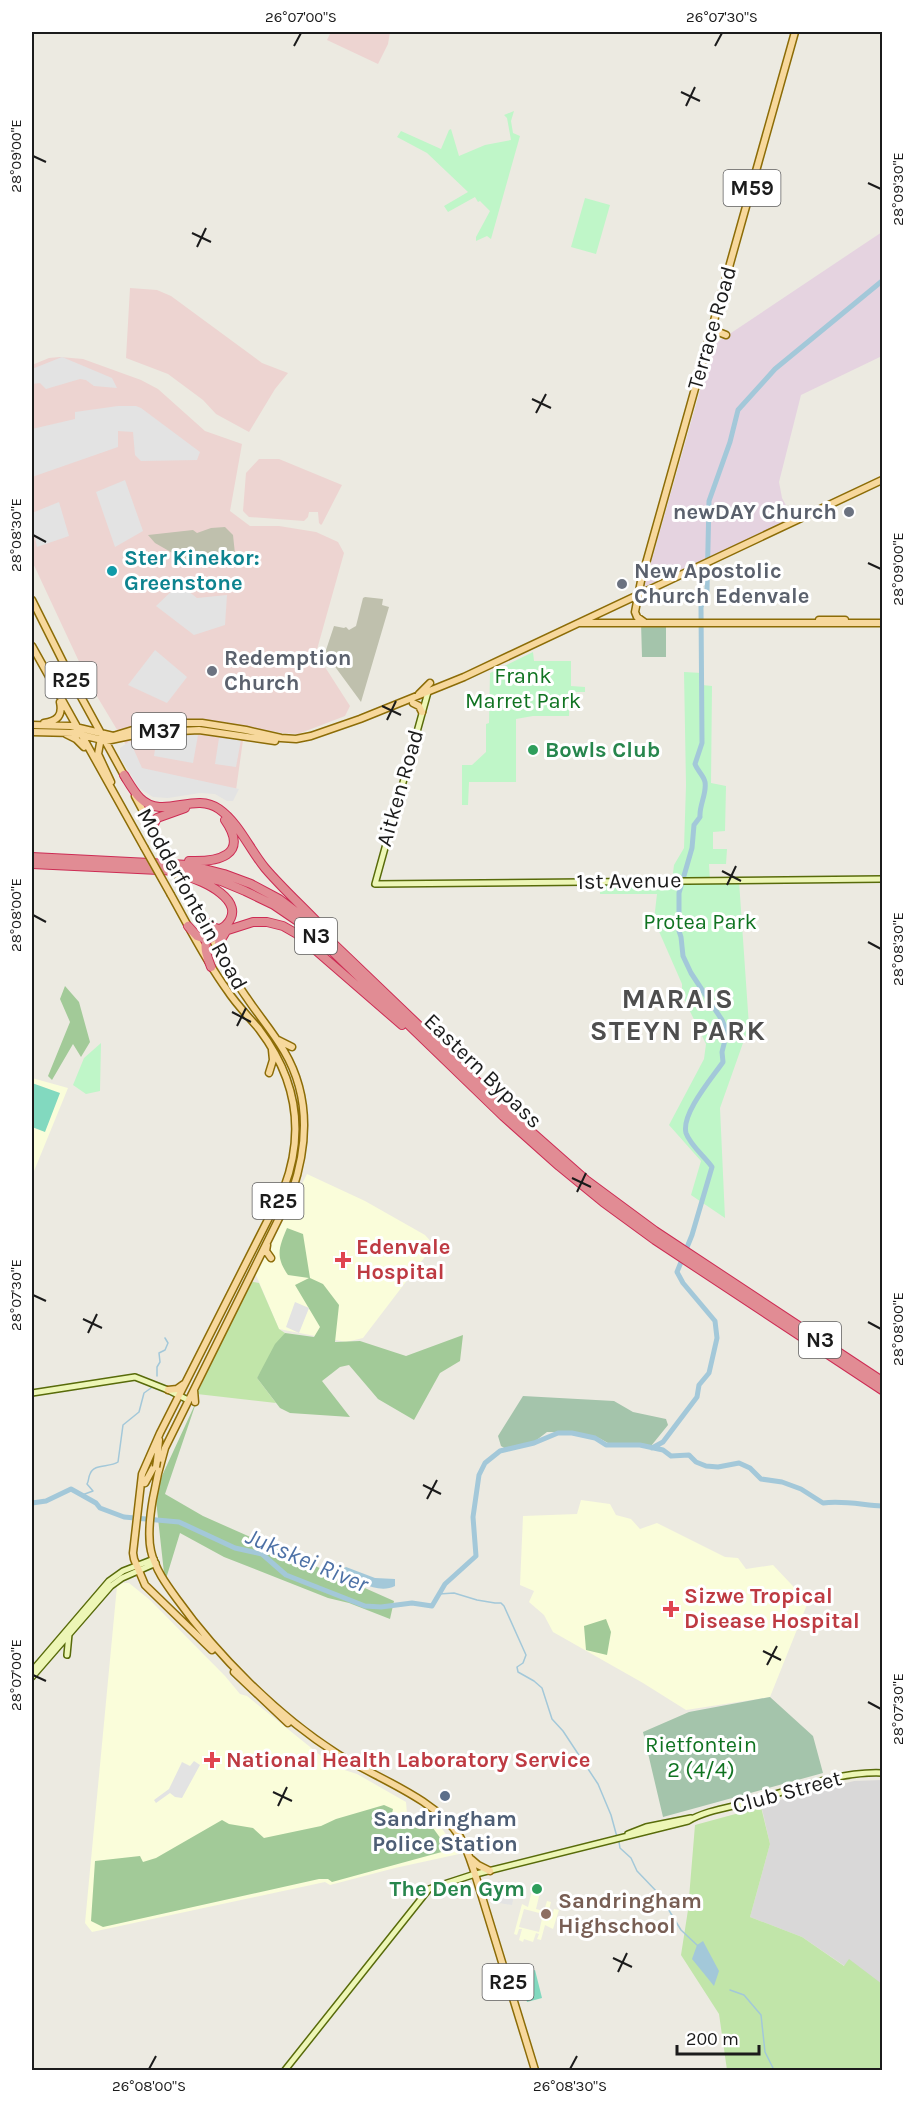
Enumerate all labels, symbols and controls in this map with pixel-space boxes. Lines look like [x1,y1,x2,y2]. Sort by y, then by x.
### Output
text: 26°07'00"S [265,8,337,26]
text: 26°07'30"S [686,8,758,26]
text: 28°09'00"E [7,119,25,193]
text: 28°09'30"E [889,152,907,226]
road number: M59 [724,170,780,206]
street label: Terrace Road [682,263,742,393]
text: 28°08'30"E [7,498,25,572]
place label: newDAY Church [673,499,837,525]
marker: newDAY Church [842,505,856,519]
text: 28°09'00"E [889,532,907,606]
place label: Ster Kinekor: Greenstone [124,545,260,596]
place label: New Apostolic Church Edenvale [634,558,809,609]
marker: Ster Kinekor: Greenstone [105,564,119,578]
marker: New Apostolic Church Edenvale [615,577,629,591]
place label: Redemption Church [224,645,351,696]
road number: R25 [46,662,97,698]
park label: Frank Marret Park [465,663,581,714]
marker: Redemption Church [205,664,219,678]
road number: M37 [132,713,186,749]
street label: Aitken Road [371,727,429,849]
place label: Bowls Club [545,737,660,763]
marker: Bowls Club [526,743,540,757]
street label: Modderfontein Road [131,803,253,995]
street label: 1st Avenue [576,867,682,895]
text: 28°08'00"E [7,878,25,952]
park label: Protea Park [643,909,757,935]
text: 28°08'30"E [889,912,907,986]
road number: N3 [295,918,337,954]
district label: MARAIS STEYN PARK [590,982,766,1047]
street label: Eastern Bypass [419,1008,547,1134]
road number: R25 [252,1183,304,1219]
place label: Edenvale Hospital [356,1234,450,1285]
marker: Edenvale Hospital [334,1251,352,1269]
text: 28°07'30"E [7,1259,25,1331]
text: 28°08'00"E [889,1292,907,1366]
road number: N3 [799,1322,841,1358]
water label: Jukskei River [242,1522,373,1599]
place label: Sizwe Tropical Disease Hospital [684,1583,860,1634]
marker: Sizwe Tropical Disease Hospital [662,1600,680,1618]
text: 28°07'00"E [7,1639,25,1711]
text: 28°07'30"E [889,1673,907,1745]
park label: Rietfontein 2 (4/4) [645,1732,757,1783]
place label: National Health Laboratory Service [226,1747,590,1773]
marker: National Health Laboratory Service [203,1751,221,1769]
street label: Club Street [730,1765,844,1819]
marker: Sandringham Police Station [438,1789,452,1803]
place label: Sandringham Police Station [372,1806,518,1857]
place label: The Den Gym [389,1876,525,1902]
marker: The Den Gym [530,1882,544,1896]
place label: Sandringham Highschool [558,1888,702,1939]
marker: Sandringham Highschool [539,1907,553,1921]
road number: R25 [482,1964,534,2000]
scale bar [677,2018,760,2056]
text: 200 m [686,2028,739,2050]
text: 26°08'00"S [112,2077,186,2095]
text: 26°08'30"S [533,2077,607,2095]

